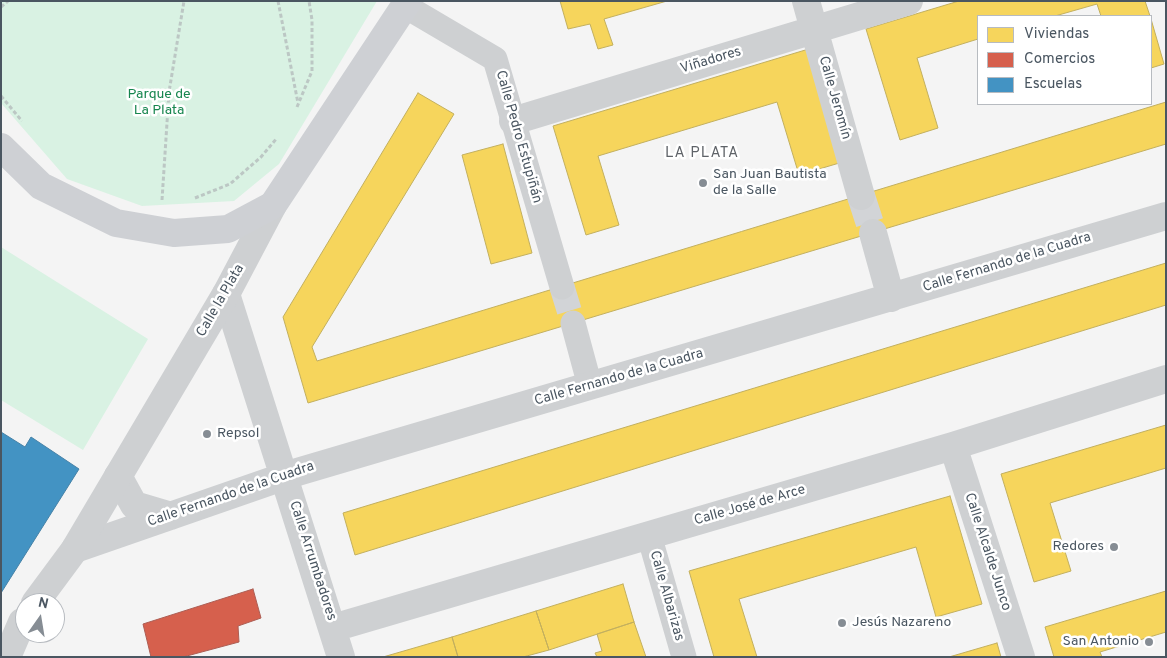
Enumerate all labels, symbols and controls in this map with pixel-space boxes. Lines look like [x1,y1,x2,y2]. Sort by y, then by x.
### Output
legend [977,15,1152,105]
text: Viviendas [1024,25,1089,44]
street label: Viñadores [679,44,743,78]
text: Comercios [1024,50,1095,69]
street label: Calle Jeromín [814,54,854,142]
street label: Calle Pedro Estupiñán [491,69,545,205]
text: Escuelas [1024,75,1082,94]
park label: Parque de La Plata [127,87,191,120]
district label: LA PLATA [664,145,740,163]
place label: San Juan Bautista de la Salle [713,167,827,200]
marker: San Juan Bautista de la Salle [697,177,709,189]
street label: Calle Fernando de la Cuadra [921,229,1093,297]
street label: Calle la Plata [193,262,249,340]
street label: Calle Fernando de la Cuadra [533,346,705,410]
place label: Repsol [217,426,259,442]
marker: Repsol [201,428,213,440]
street label: Calle Fernando de la Cuadra [146,459,316,531]
street label: Calle José de Arce [692,482,808,530]
street label: Calle Alcalde Junco [960,491,1014,613]
street label: Calle Arrumbadores [285,499,339,623]
place label: Redores [1053,539,1104,555]
marker: Redores [1108,541,1120,553]
street label: Calle Albarizas [645,549,687,643]
north arrow [15,593,65,643]
text: N [36,594,50,613]
place label: Jesús Nazareno [852,615,951,631]
marker: Jesús Nazareno [836,617,848,629]
place label: San Antonio [1063,634,1139,650]
marker: San Antonio [1143,636,1155,648]

